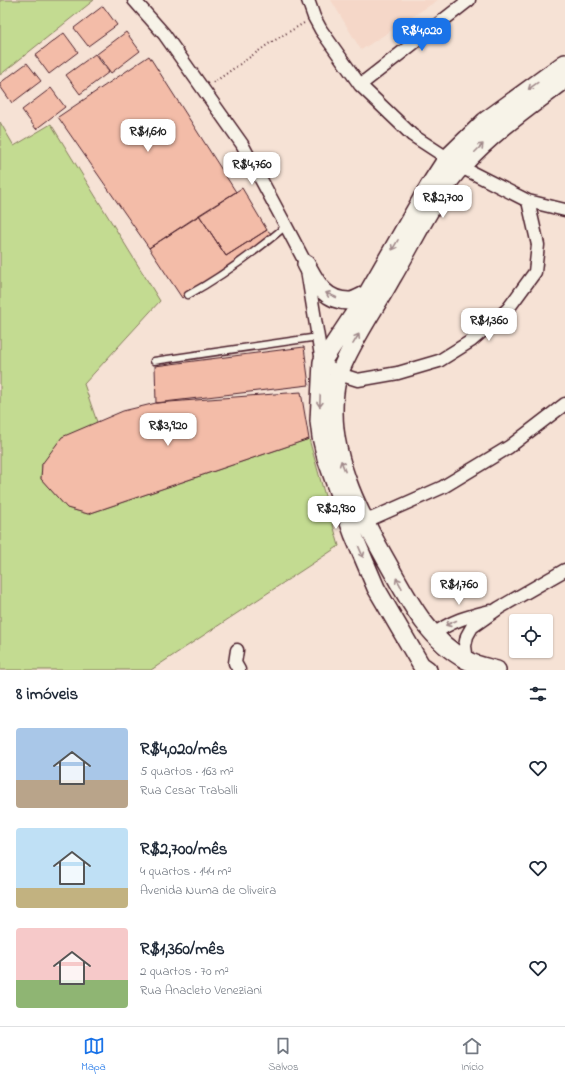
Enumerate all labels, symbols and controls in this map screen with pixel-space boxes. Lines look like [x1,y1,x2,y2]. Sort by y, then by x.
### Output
pin: R$4,020 [385,18,459,52]
text: R$4,020 [402,21,442,40]
one-way arrow [528,82,539,90]
pin: R$1,610 [111,119,185,153]
text: R$1,610 [130,122,166,141]
one-way arrow [474,143,484,153]
pin: R$4,760 [215,152,289,186]
text: R$4,760 [232,155,272,174]
pin: R$2,700 [406,185,480,219]
text: R$2,700 [423,188,463,207]
one-way arrow [391,239,399,251]
one-way arrow [325,291,337,298]
pin: R$1,360 [452,308,526,342]
text: R$1,360 [470,311,508,330]
one-way arrow [353,333,361,345]
one-way arrow [316,394,323,407]
pin: R$3,920 [131,413,205,447]
text: R$3,920 [149,416,187,435]
one-way arrow [339,460,347,472]
pin: R$2,930 [299,496,373,530]
text: R$2,930 [317,499,355,518]
one-way arrow [358,546,365,558]
pin: R$1,760 [422,572,496,606]
text: R$1,760 [440,575,478,594]
one-way arrow [394,577,402,589]
map controls [509,614,553,658]
button: locate [509,614,553,658]
one-way arrow [446,620,458,627]
text: 8 imóveis [16,682,78,707]
icon: filters [527,683,549,705]
text: R$4,020/mês [140,737,227,762]
icon: home [48,744,96,792]
icon: heart [527,757,549,779]
text: 5 quartos · 163 m² [140,762,234,781]
text: Rua Cesar Traballi [140,781,238,800]
text: R$2,700/mês [140,837,227,862]
icon: home [48,844,96,892]
icon: heart [527,857,549,879]
text: 4 quartos · 144 m² [140,862,232,881]
text: Avenida Numa de Oliveira [140,881,276,900]
text: R$1,360/mês [140,937,225,962]
icon: home [48,944,96,992]
icon: heart [527,957,549,979]
text: 2 quartos · 70 m² [140,962,229,981]
text: Rua Anacleto Veneziani [140,981,262,1000]
tab: Mapa [81,1035,106,1075]
tab: Salvos [268,1035,299,1075]
tab: Início [461,1035,484,1075]

